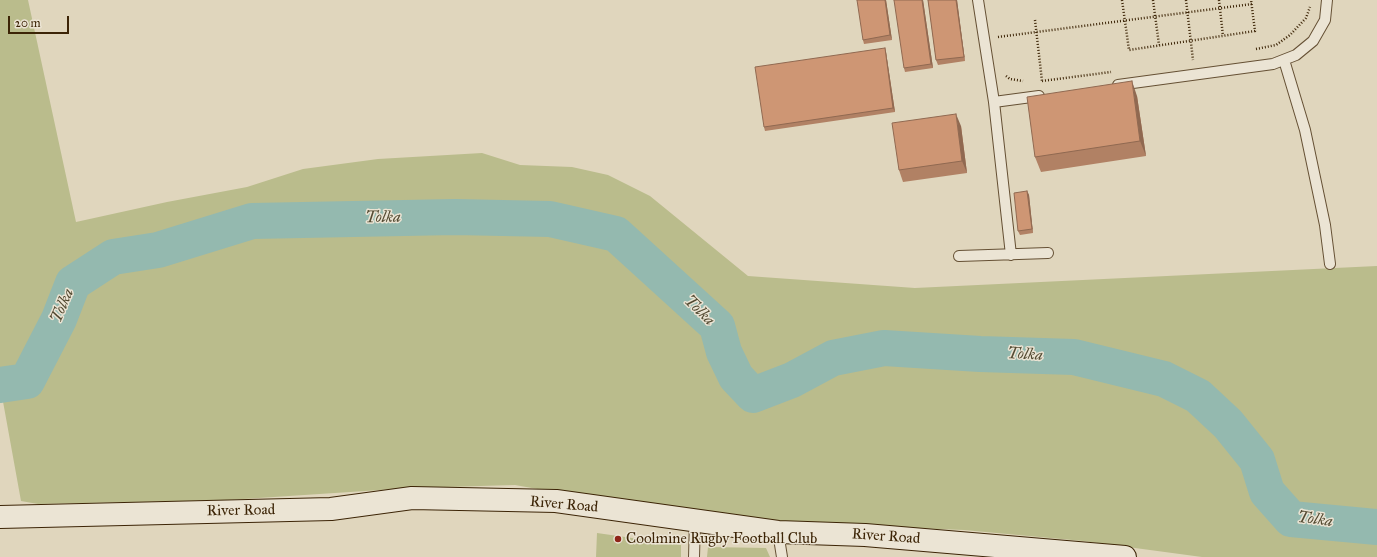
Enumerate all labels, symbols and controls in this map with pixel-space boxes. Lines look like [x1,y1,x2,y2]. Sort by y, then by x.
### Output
scale bar [10,8,71,34]
text: 20 m [15,16,41,30]
water label: Tolka [365,208,401,228]
water label: Tolka [47,286,79,326]
water label: Tolka [680,292,718,330]
water label: Tolka [1007,344,1043,366]
street label: River Road [529,493,599,517]
street label: River Road [207,501,275,521]
water label: Tolka [1296,508,1334,532]
street label: River Road [851,526,921,548]
place label: Coolmine Rugby Football Club [626,530,817,548]
marker: Coolmine Rugby Football Club [613,534,623,544]

